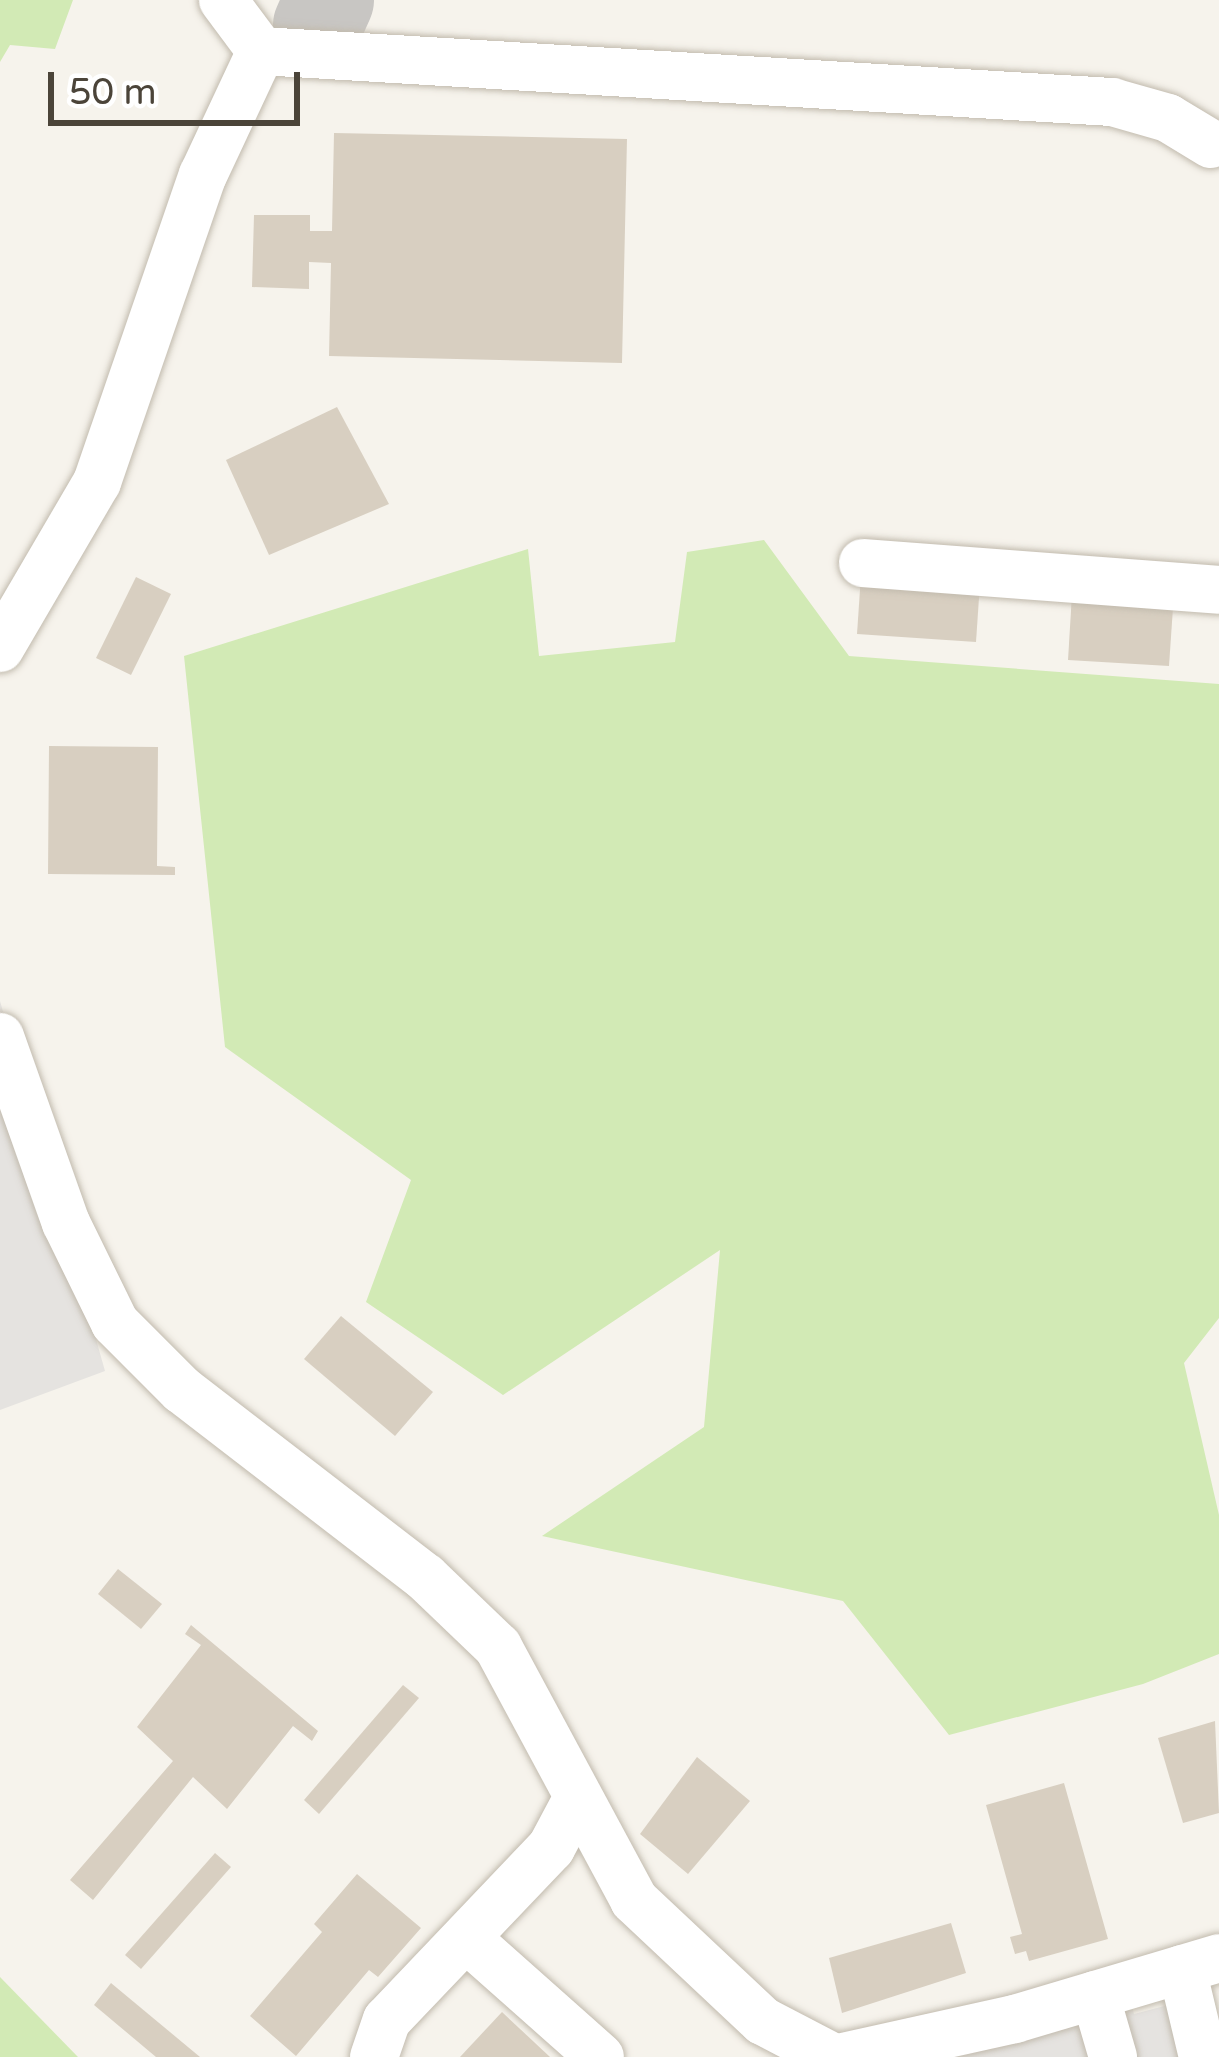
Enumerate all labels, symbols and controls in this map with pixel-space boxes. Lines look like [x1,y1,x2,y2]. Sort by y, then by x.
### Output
scale bar [54,48,306,122]
text: 50 m [69,71,157,114]

